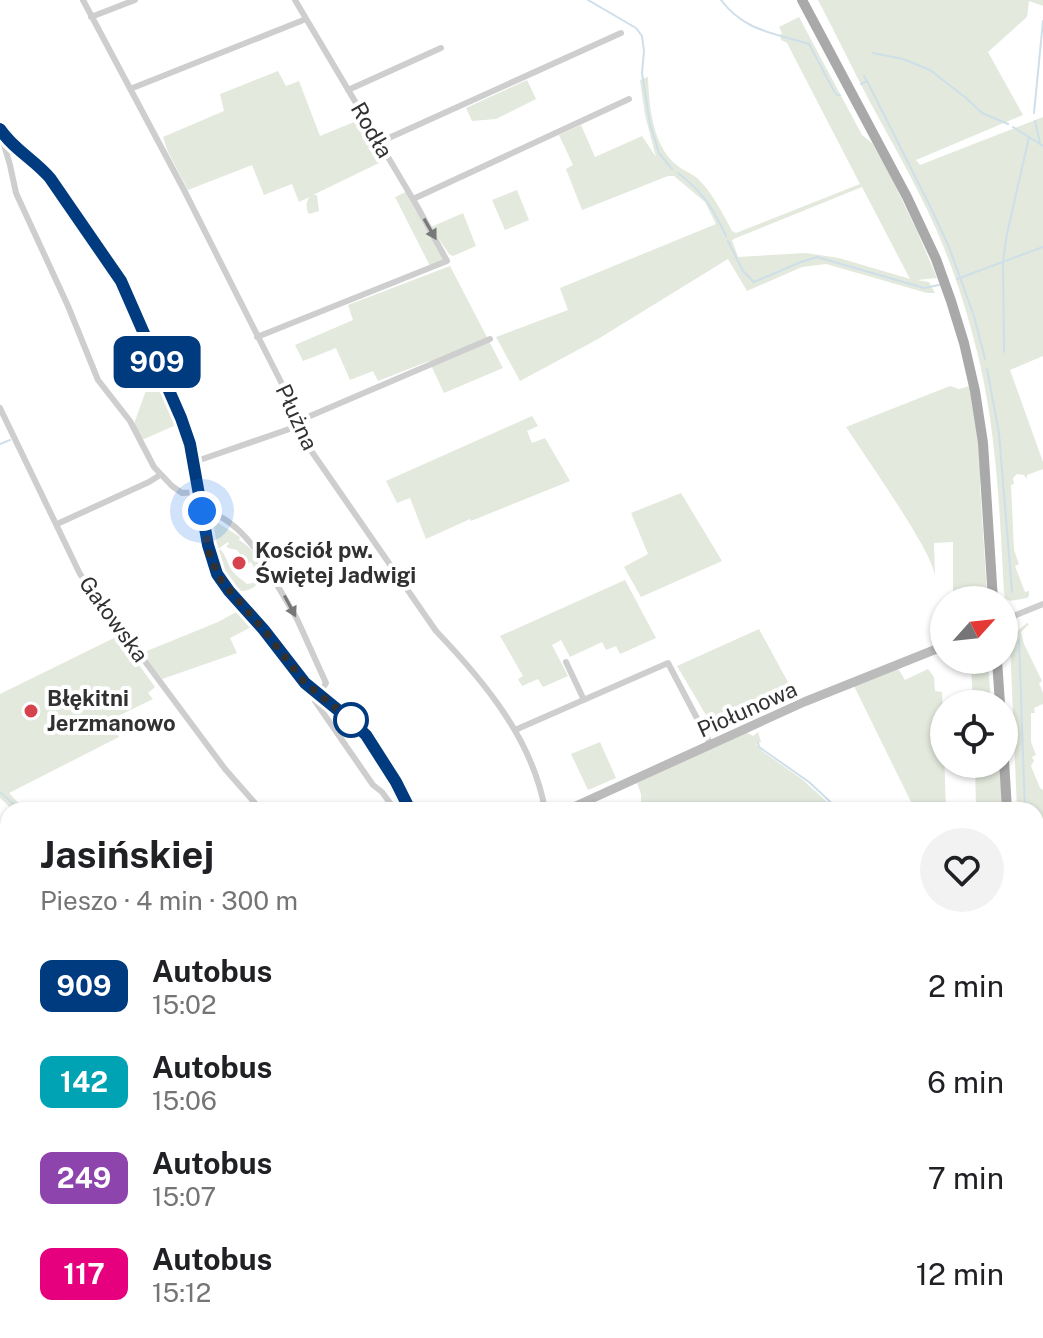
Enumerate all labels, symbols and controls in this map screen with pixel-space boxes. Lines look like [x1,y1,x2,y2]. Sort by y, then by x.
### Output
street label: Rodła [346,98,398,162]
one-way arrow [423,218,437,240]
line badge: 909 [111,336,203,388]
text: 909 [130,345,184,378]
street label: Płużna [271,380,323,454]
your location [182,491,222,531]
place label: Kościół pw. Świętej Jadwigi [255,537,416,588]
marker: Kościół pw. Świętej Jadwigi [230,554,248,572]
street label: Gałowska [74,571,154,667]
north arrow [930,586,1018,674]
map controls [930,586,1018,778]
one-way arrow [282,595,296,617]
street label: Piołunowa [693,676,801,742]
place label: Błękitni Jerzmanowo [47,685,176,736]
button: locate [930,690,1018,778]
marker: Błękitni Jerzmanowo [22,702,40,720]
unlabelled marker [334,703,368,737]
button: heart [920,828,1004,912]
text: Jasińskiej [40,832,214,877]
text: Pieszo · 4 min · 300 m [40,885,298,916]
text: Autobus [152,953,272,989]
text: 2 min [928,968,1004,1004]
text: 909 [57,969,111,1002]
text: 15:02 [152,989,217,1020]
text: Autobus [152,1049,272,1085]
text: 6 min [927,1064,1004,1100]
text: 142 [60,1065,108,1098]
text: 15:06 [152,1085,217,1116]
text: Autobus [152,1145,272,1181]
text: 7 min [928,1160,1004,1196]
text: 249 [57,1161,111,1194]
text: 15:07 [152,1181,216,1212]
text: Autobus [152,1241,272,1277]
text: 12 min [916,1256,1004,1292]
text: 117 [63,1257,105,1290]
text: 15:12 [152,1277,211,1308]

